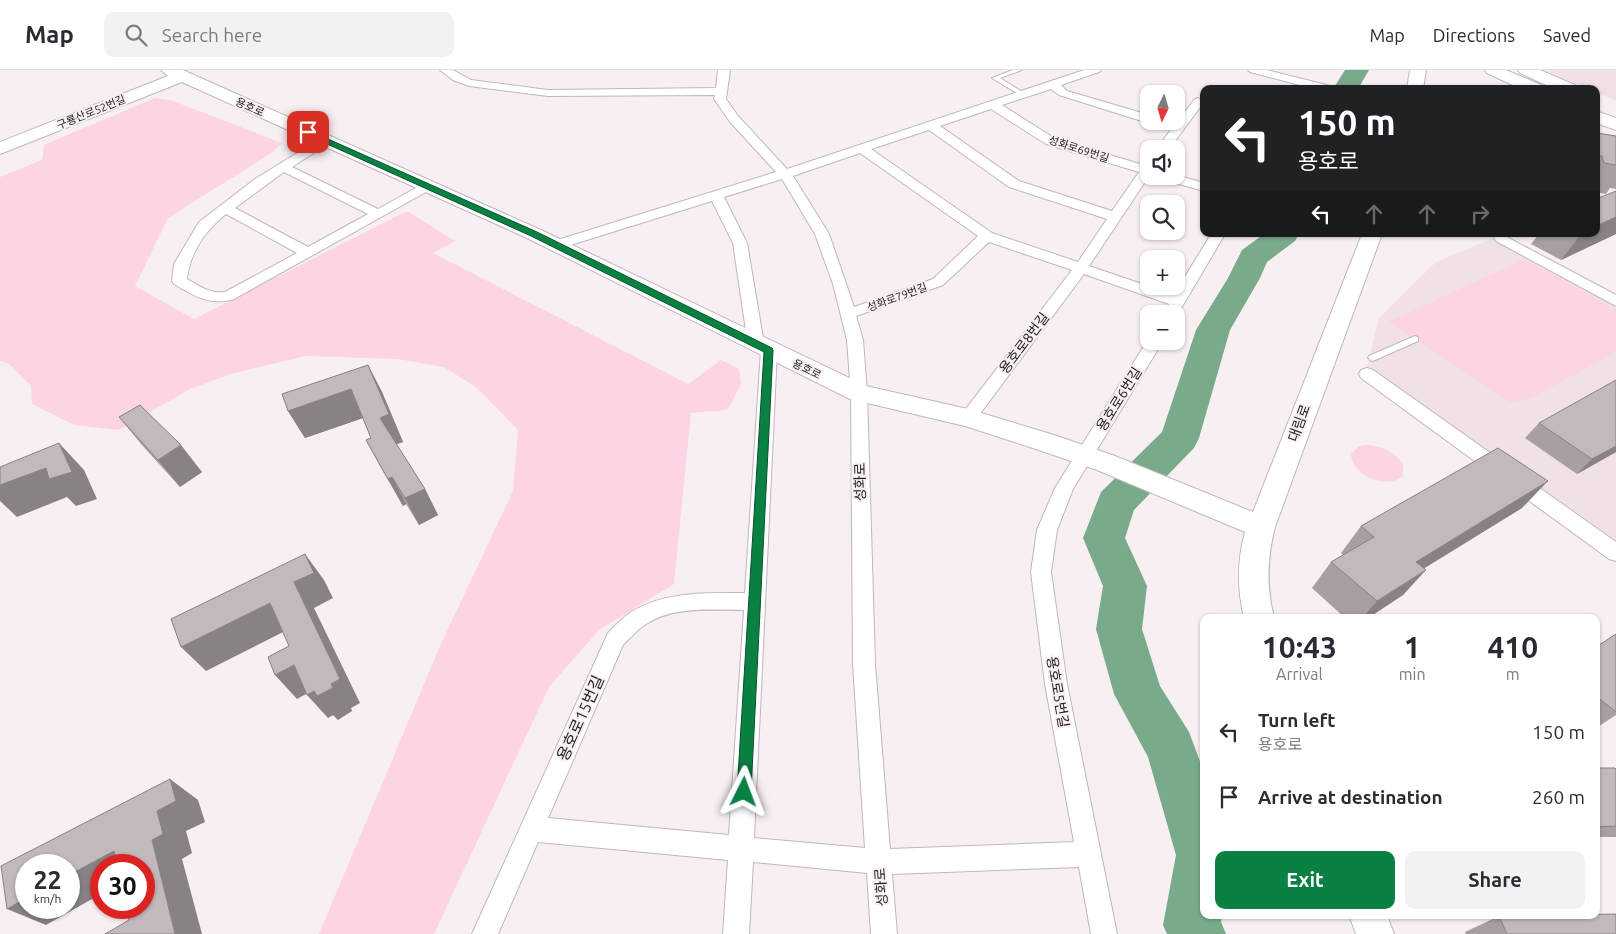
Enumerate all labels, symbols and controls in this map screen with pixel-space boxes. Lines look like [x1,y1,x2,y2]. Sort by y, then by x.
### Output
search box [104,12,454,57]
text: Map [25,21,74,48]
icon: search [122,21,150,49]
text: Search here [162,24,262,46]
text: Map [1369,25,1405,45]
text: Directions [1433,25,1515,45]
text: Saved [1543,25,1591,45]
north arrow [1140,85,1185,130]
map controls [1140,85,1185,350]
street label: 구룡산로52번길 [55,93,127,131]
street label: 용호로 [234,95,266,119]
text: 150 m [1298,102,1396,142]
icon: left [1215,105,1280,170]
pin [287,111,329,153]
icon: arrive [294,118,322,146]
street label: 성화로69번길 [1047,134,1111,164]
button: sound [1140,140,1185,185]
text: 용호로 [1298,148,1359,173]
button: search [1140,195,1185,240]
icon: left [1307,200,1335,228]
icon: ahead [1360,200,1388,228]
icon: ahead [1413,200,1441,228]
icon: right [1466,200,1494,228]
button: + [1140,250,1185,295]
street label: 성화로79번길 [865,281,929,313]
button: − [1140,305,1185,350]
street label: 용호로8번길 [996,309,1052,377]
street label: 용호로 [791,357,823,381]
street label: 용호로6번길 [1093,364,1145,434]
street label: 대림로 [1285,402,1313,444]
street label: 성화로 [852,462,868,501]
text: 10:43 [1262,630,1337,664]
text: 1 [1404,630,1421,664]
text: 410 [1487,630,1538,664]
street label: 용호로5번길 [1044,655,1072,729]
text: Arrival [1276,665,1323,683]
text: min [1399,665,1426,683]
text: m [1506,665,1520,683]
street label: 용호로15번길 [553,672,607,764]
text: Turn left [1258,709,1336,731]
icon: left [1215,718,1243,746]
text: 150 m [1532,721,1585,743]
text: 용호로 [1258,735,1302,753]
position arrow [717,765,769,817]
icon: arrive [1215,783,1243,811]
text: Arrive at destination [1258,786,1443,808]
text: 260 m [1532,786,1585,808]
button: Exit [1215,851,1395,909]
button: Share [1405,851,1585,909]
speed limit sign: 30 [90,854,155,919]
text: 22 [33,866,62,894]
street label: 성화로 [872,867,890,907]
text: km/h [34,892,61,905]

